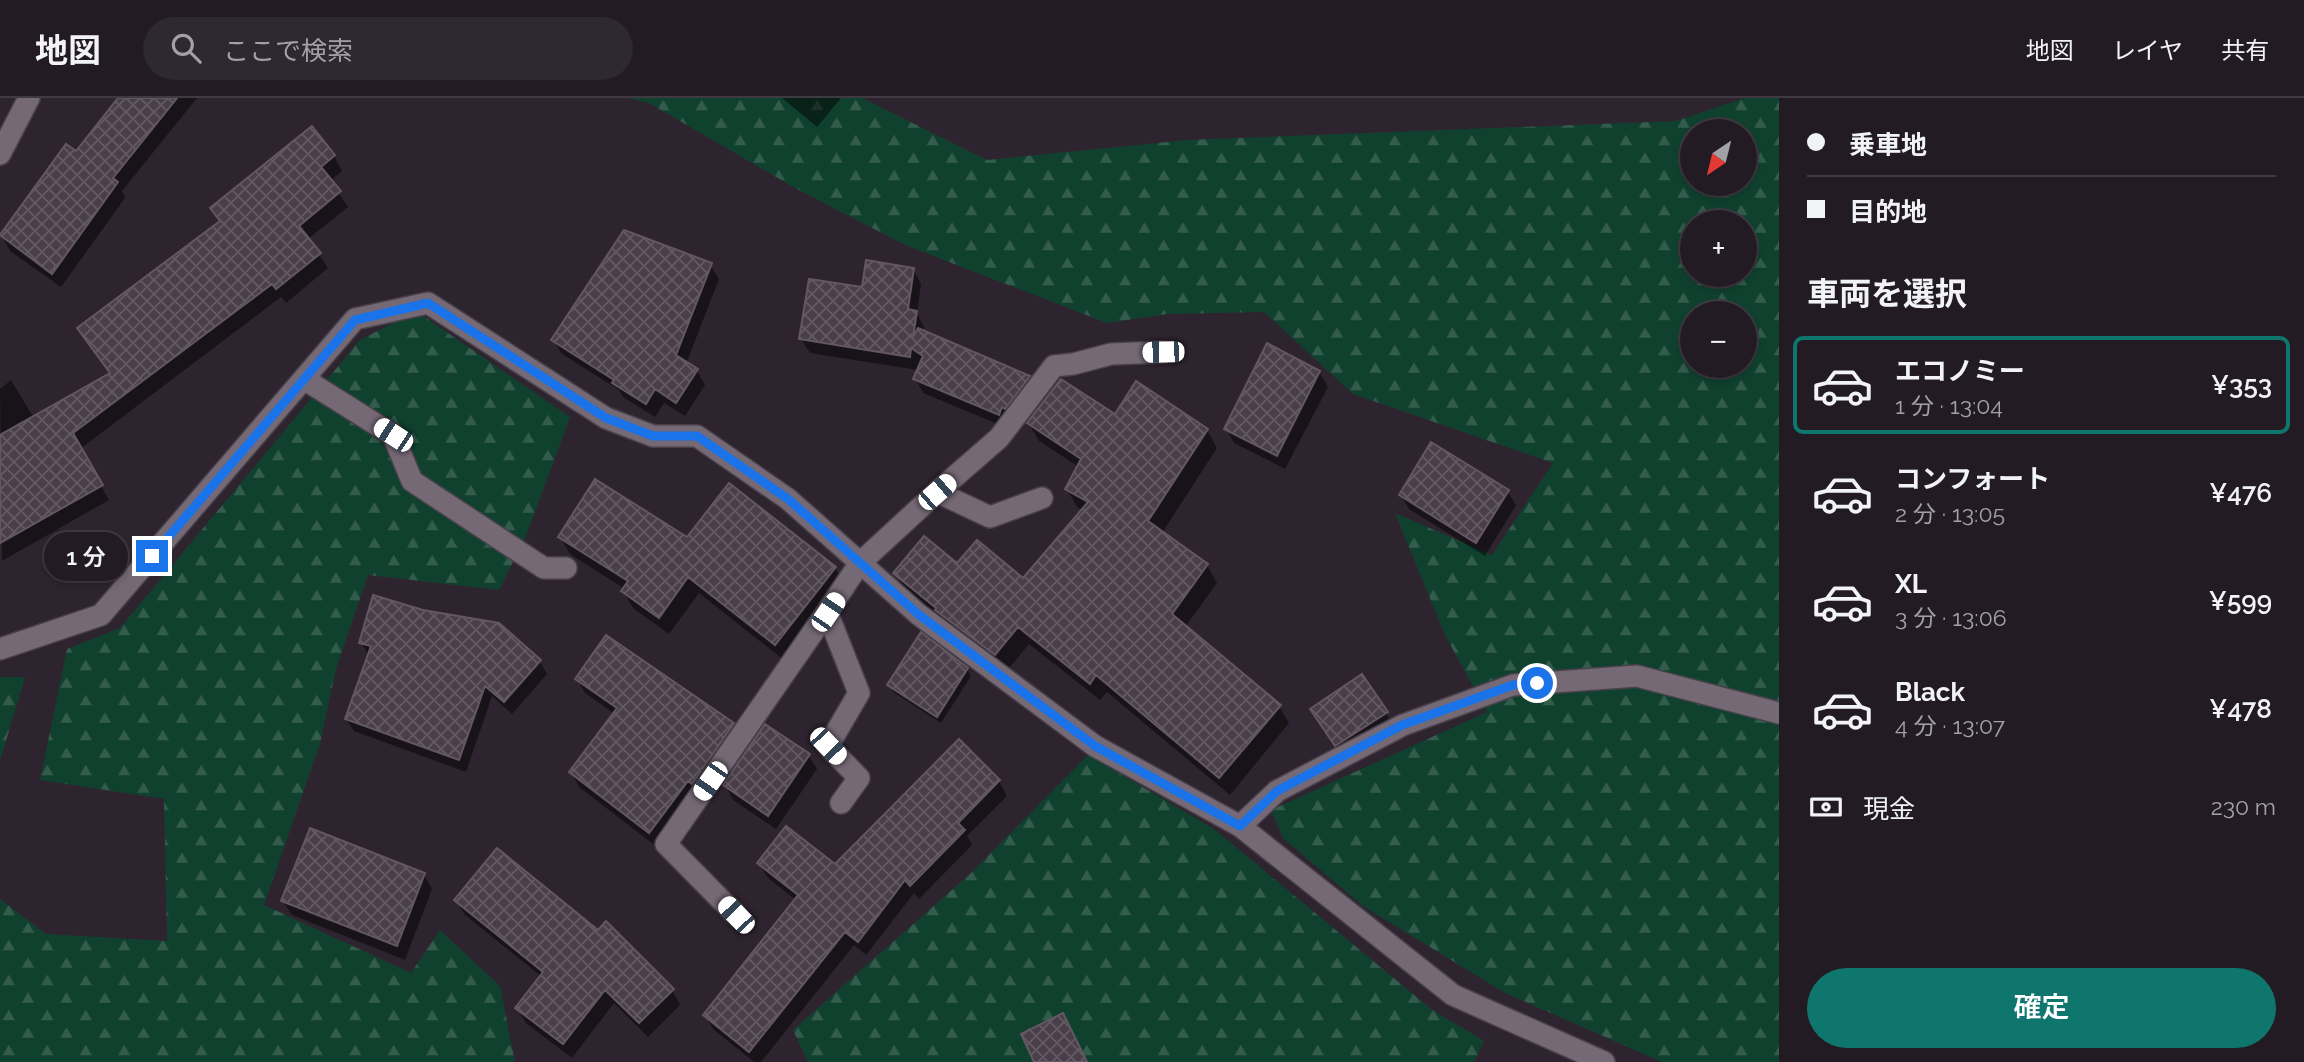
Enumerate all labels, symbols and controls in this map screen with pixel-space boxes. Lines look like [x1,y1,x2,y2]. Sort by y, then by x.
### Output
search box [143,17,633,80]
icon: search [167,29,205,67]
text: 地図 [35,31,101,70]
text: ここで検索 [223,36,353,66]
text: 地図 [2026,36,2074,65]
text: レイヤ [2112,36,2183,65]
text: 共有 [2221,36,2269,65]
north arrow [1680,119,1757,196]
map controls [1680,119,1757,378]
text: 乗車地 [1849,130,1927,160]
text: 目的地 [1849,197,1927,227]
button: + [1680,210,1757,287]
text: 車両を選択 [1807,275,1967,312]
button: − [1680,301,1757,378]
car [1142,341,1185,363]
icon: car [1811,354,1874,417]
text: エコノミー [1895,356,2025,386]
text: ¥353 [2211,370,2272,400]
text: 1 分 · 13:04 [1895,392,2003,419]
car [370,415,417,455]
icon: car [1811,462,1874,525]
text: コンフォート [1895,464,2050,494]
car [915,470,960,514]
text: ¥476 [2209,478,2272,508]
text: 2 分 · 13:05 [1895,500,2005,527]
callout: 1 分 [44,532,128,580]
route end [136,540,168,572]
text: 1 分 [66,543,106,570]
text: XL [1895,569,1927,599]
icon: car [1811,570,1874,633]
text: ¥599 [2209,586,2272,616]
car [808,589,849,635]
text: 3 分 · 13:06 [1895,604,2007,631]
route start [1521,667,1553,699]
text: Black [1895,677,1965,707]
icon: car [1811,678,1874,741]
text: ¥478 [2209,694,2272,724]
text: 4 分 · 13:07 [1895,712,2005,739]
car [806,724,851,768]
car [690,758,731,804]
icon: cash [1807,788,1845,826]
text: 230 m [2211,793,2276,820]
text: 現金 [1863,794,1915,824]
car [714,893,759,937]
button: 確定 [1807,968,2276,1048]

